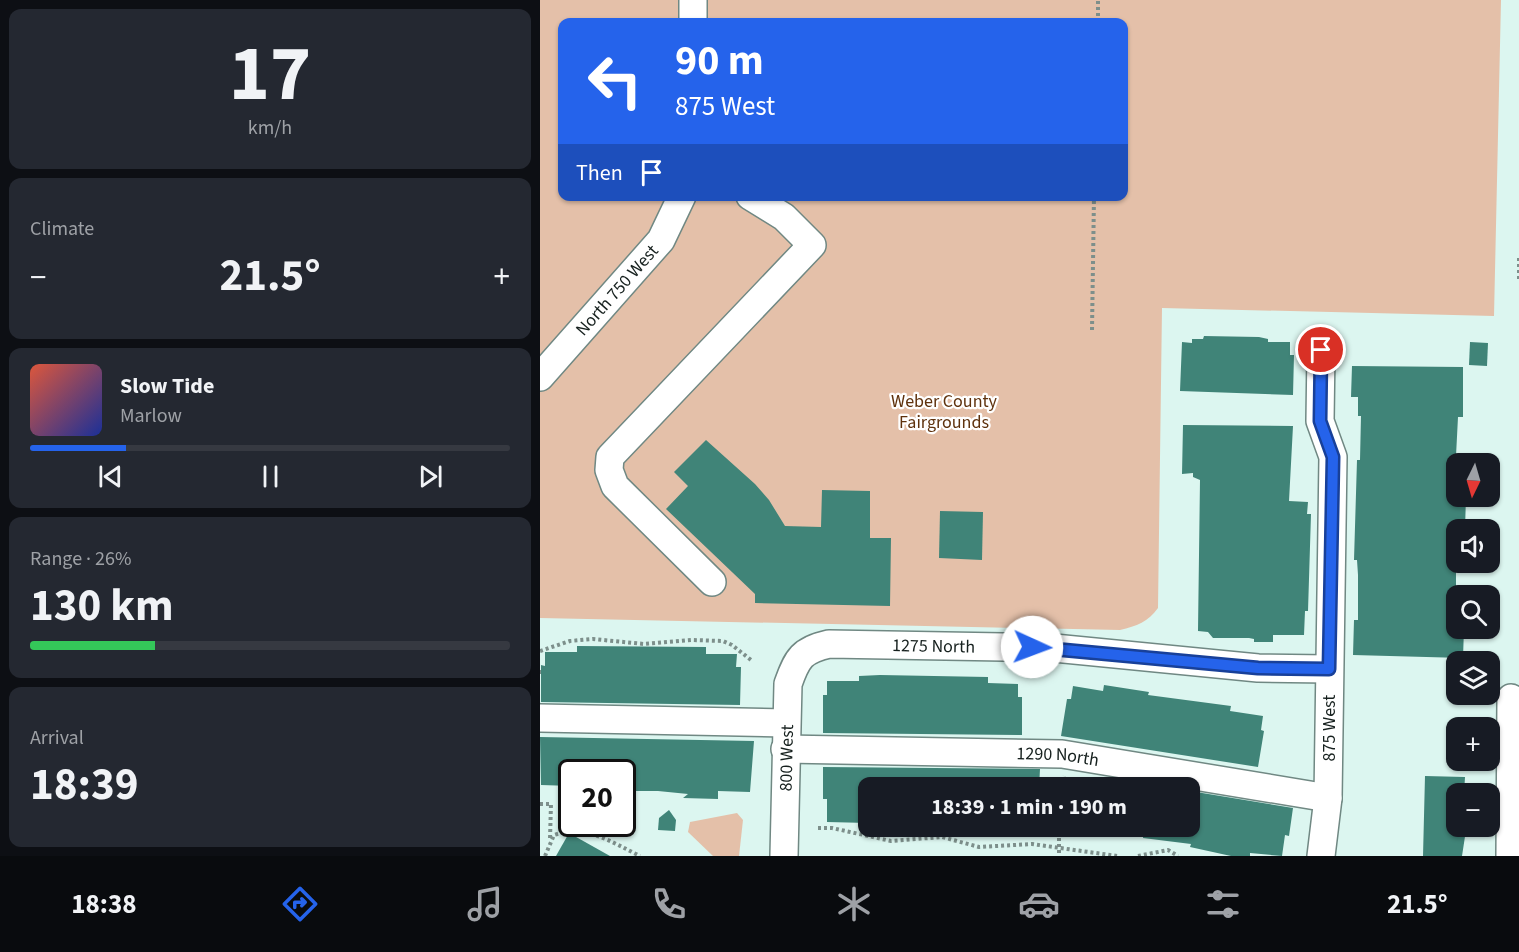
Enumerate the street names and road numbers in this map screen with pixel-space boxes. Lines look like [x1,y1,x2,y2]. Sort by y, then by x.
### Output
street label: North 750 West [570,239,664,341]
street label: 1275 North [892,633,975,659]
street label: 875 West [1317,695,1342,761]
street label: 800 West [773,724,800,792]
street label: 1290 North [1016,741,1101,772]

